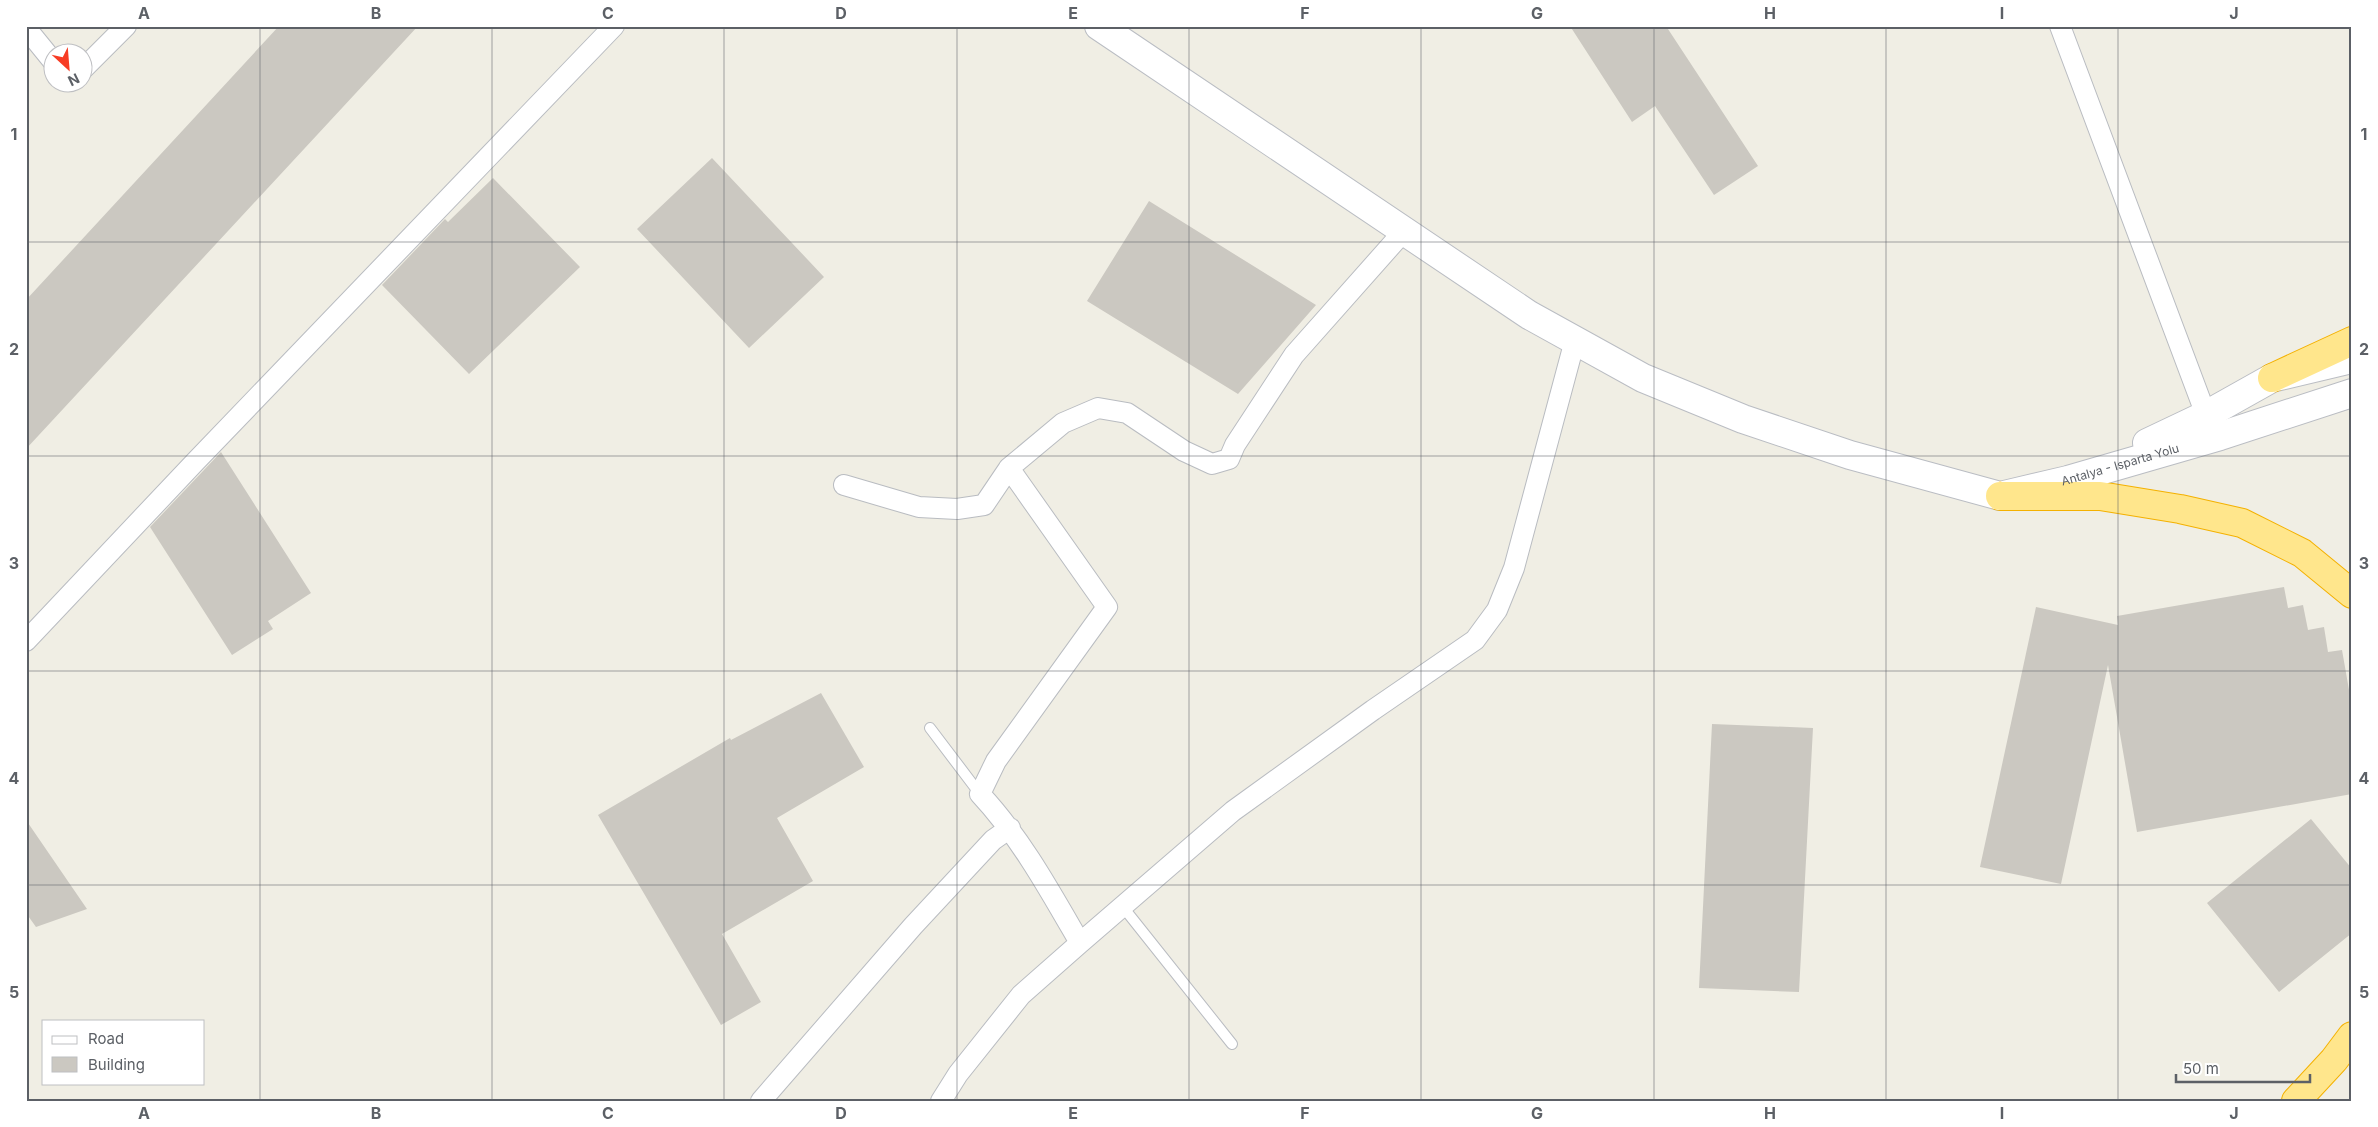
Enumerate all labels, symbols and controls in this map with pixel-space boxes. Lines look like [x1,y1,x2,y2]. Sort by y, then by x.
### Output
text: A [138,3,150,23]
text: B [371,3,381,23]
text: C [602,3,614,23]
text: D [835,3,847,23]
text: E [1068,3,1078,23]
text: F [1300,3,1310,23]
text: G [1531,3,1543,23]
text: H [1764,3,1776,23]
text: I [2000,3,2004,23]
text: J [2229,3,2239,23]
north arrow [42,42,92,92]
text: N [65,70,82,90]
text: 1 [11,124,17,144]
text: 1 [2361,124,2367,144]
text: 2 [9,339,19,359]
text: 2 [2359,339,2369,359]
street label: Antalya - Isparta Yolu [2060,440,2181,488]
text: 3 [9,553,19,573]
text: 3 [2359,553,2369,573]
text: 4 [9,768,20,788]
text: 4 [2359,768,2370,788]
text: 5 [9,982,19,1002]
text: 5 [2359,982,2369,1002]
legend [42,1020,205,1084]
text: Road [88,1029,124,1048]
scale bar [2176,1052,2309,1084]
text: Building [88,1055,145,1074]
text: 50 m [2183,1059,2219,1078]
text: A [138,1103,150,1123]
text: B [371,1103,381,1123]
text: C [602,1103,614,1123]
text: D [835,1103,847,1123]
text: E [1068,1103,1078,1123]
text: F [1300,1103,1310,1123]
text: G [1531,1103,1543,1123]
text: H [1764,1103,1776,1123]
text: I [2000,1103,2004,1123]
text: J [2229,1103,2239,1123]

